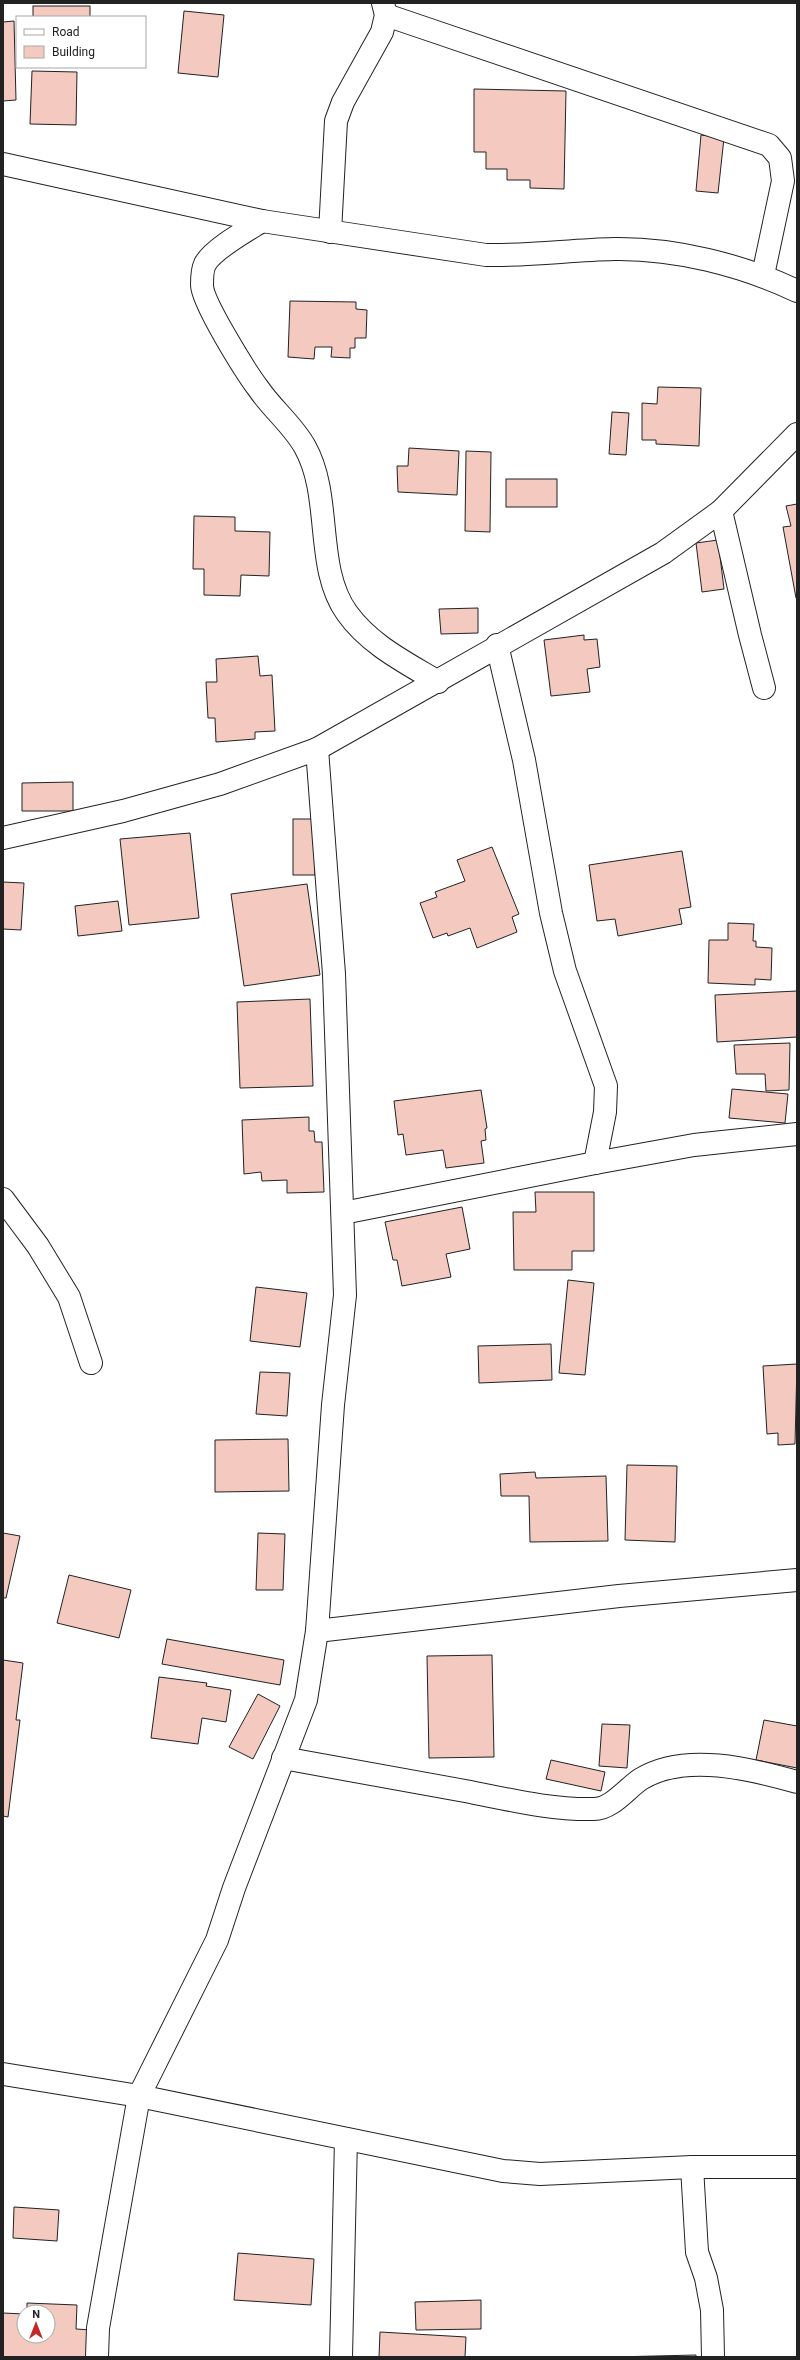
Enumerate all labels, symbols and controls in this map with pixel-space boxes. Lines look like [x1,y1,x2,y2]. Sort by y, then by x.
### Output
legend [16,16,146,68]
text: Road [52,25,80,39]
text: Building [52,45,95,59]
north arrow [16,2304,56,2344]
text: N [32,2308,40,2321]

